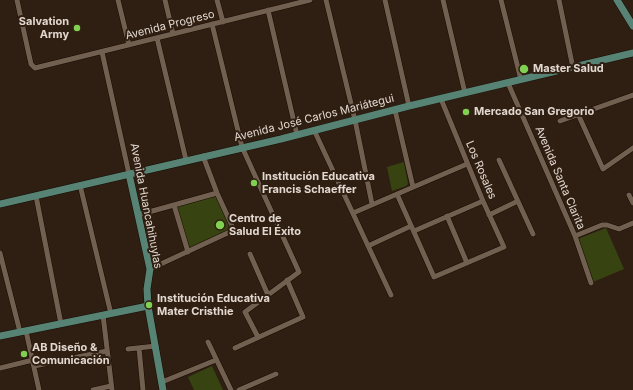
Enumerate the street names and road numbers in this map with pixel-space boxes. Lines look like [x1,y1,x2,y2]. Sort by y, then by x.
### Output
street label: Avenida Progreso [124,8,216,42]
street label: Avenida José Carlos Mariátegui [233,92,395,144]
street label: Avenida Santa Clarita [532,124,588,232]
street label: Los Rosales [463,139,499,201]
street label: Avenida Huancahihuylas [127,142,165,270]

